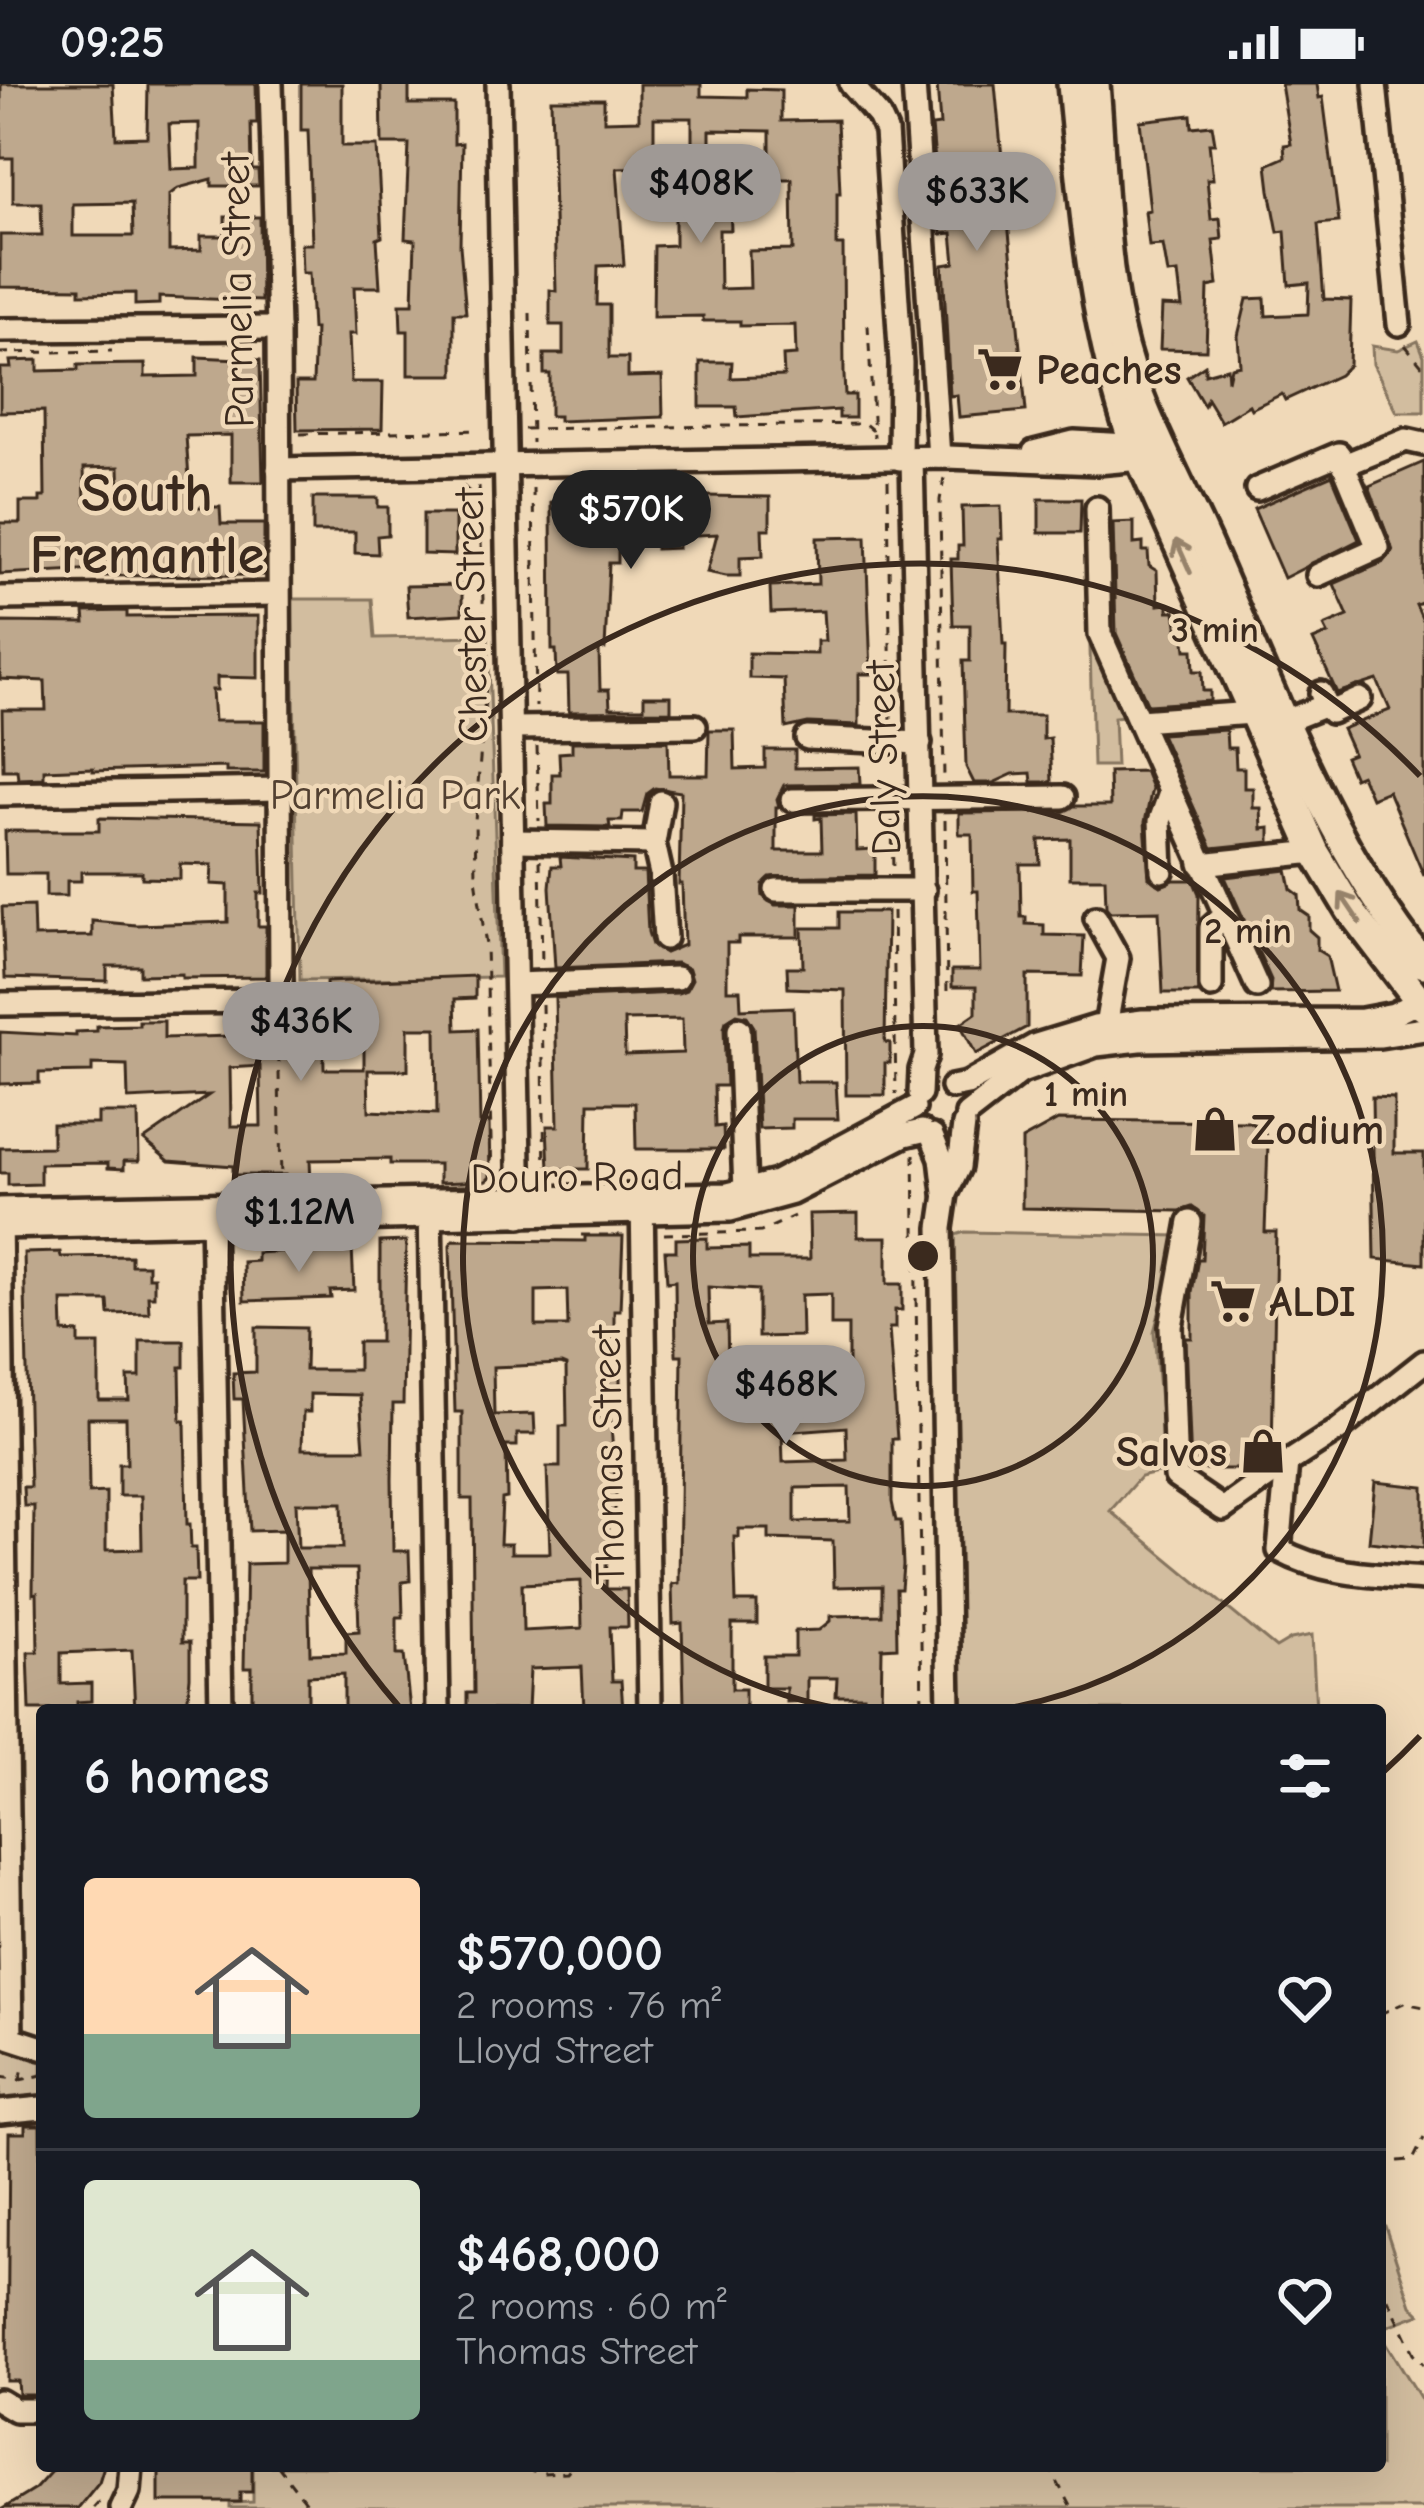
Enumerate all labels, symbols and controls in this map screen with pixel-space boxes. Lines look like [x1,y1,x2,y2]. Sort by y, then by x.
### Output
text: 09:25 [60,16,165,68]
pin: $408K [617,144,785,246]
street label: Parmelia Street [211,150,264,428]
pin: $633K [893,152,1061,254]
text: $408K [648,160,754,205]
text: $633K [925,168,1029,213]
supermarket icon: Peaches [975,344,1025,394]
place label: Peaches [1036,346,1182,395]
district label: South Fremantle [30,462,264,587]
pin: $570K [547,470,715,572]
street label: Chester Street [445,485,498,743]
text: $570K [578,486,684,531]
one-way arrow [1171,539,1193,575]
text: 3 min [1171,610,1259,651]
street label: Daly Street [856,658,911,856]
park label: Parmelia Park [270,771,520,820]
one-way arrow [1338,892,1363,925]
text: 2 min [1204,911,1292,952]
pin: $436K [217,982,385,1084]
text: $436K [249,998,353,1043]
text: 1 min [1044,1074,1128,1115]
shop icon: Zodium [1190,1104,1240,1154]
place label: Zodium [1251,1106,1384,1155]
street label: Douro Road [470,1151,684,1204]
pin: $1.12M [201,1173,397,1275]
text: $1.12M [243,1189,355,1234]
centre of rings [902,1235,944,1277]
supermarket icon: ALDI [1208,1276,1258,1326]
place label: ALDI [1269,1278,1356,1327]
street label: Thomas Street [582,1323,635,1585]
pin: $468K [702,1345,870,1447]
text: $468K [734,1361,838,1406]
shop icon: Salvos [1238,1426,1288,1476]
place label: Salvos [1116,1428,1227,1477]
icon: filters [1272,1743,1338,1809]
text: 6 homes [84,1747,269,1806]
text: $570,000 [456,1924,663,1983]
icon: home [180,1926,324,2070]
icon: heart [1272,1965,1338,2031]
text: 2 rooms · 76 m² [456,1983,721,2028]
text: Lloyd Street [456,2028,653,2073]
text: $468,000 [456,2225,661,2284]
icon: home [180,2228,324,2372]
icon: heart [1272,2267,1338,2333]
text: 2 rooms · 60 m² [456,2284,727,2329]
text: Thomas Street [456,2329,697,2374]

